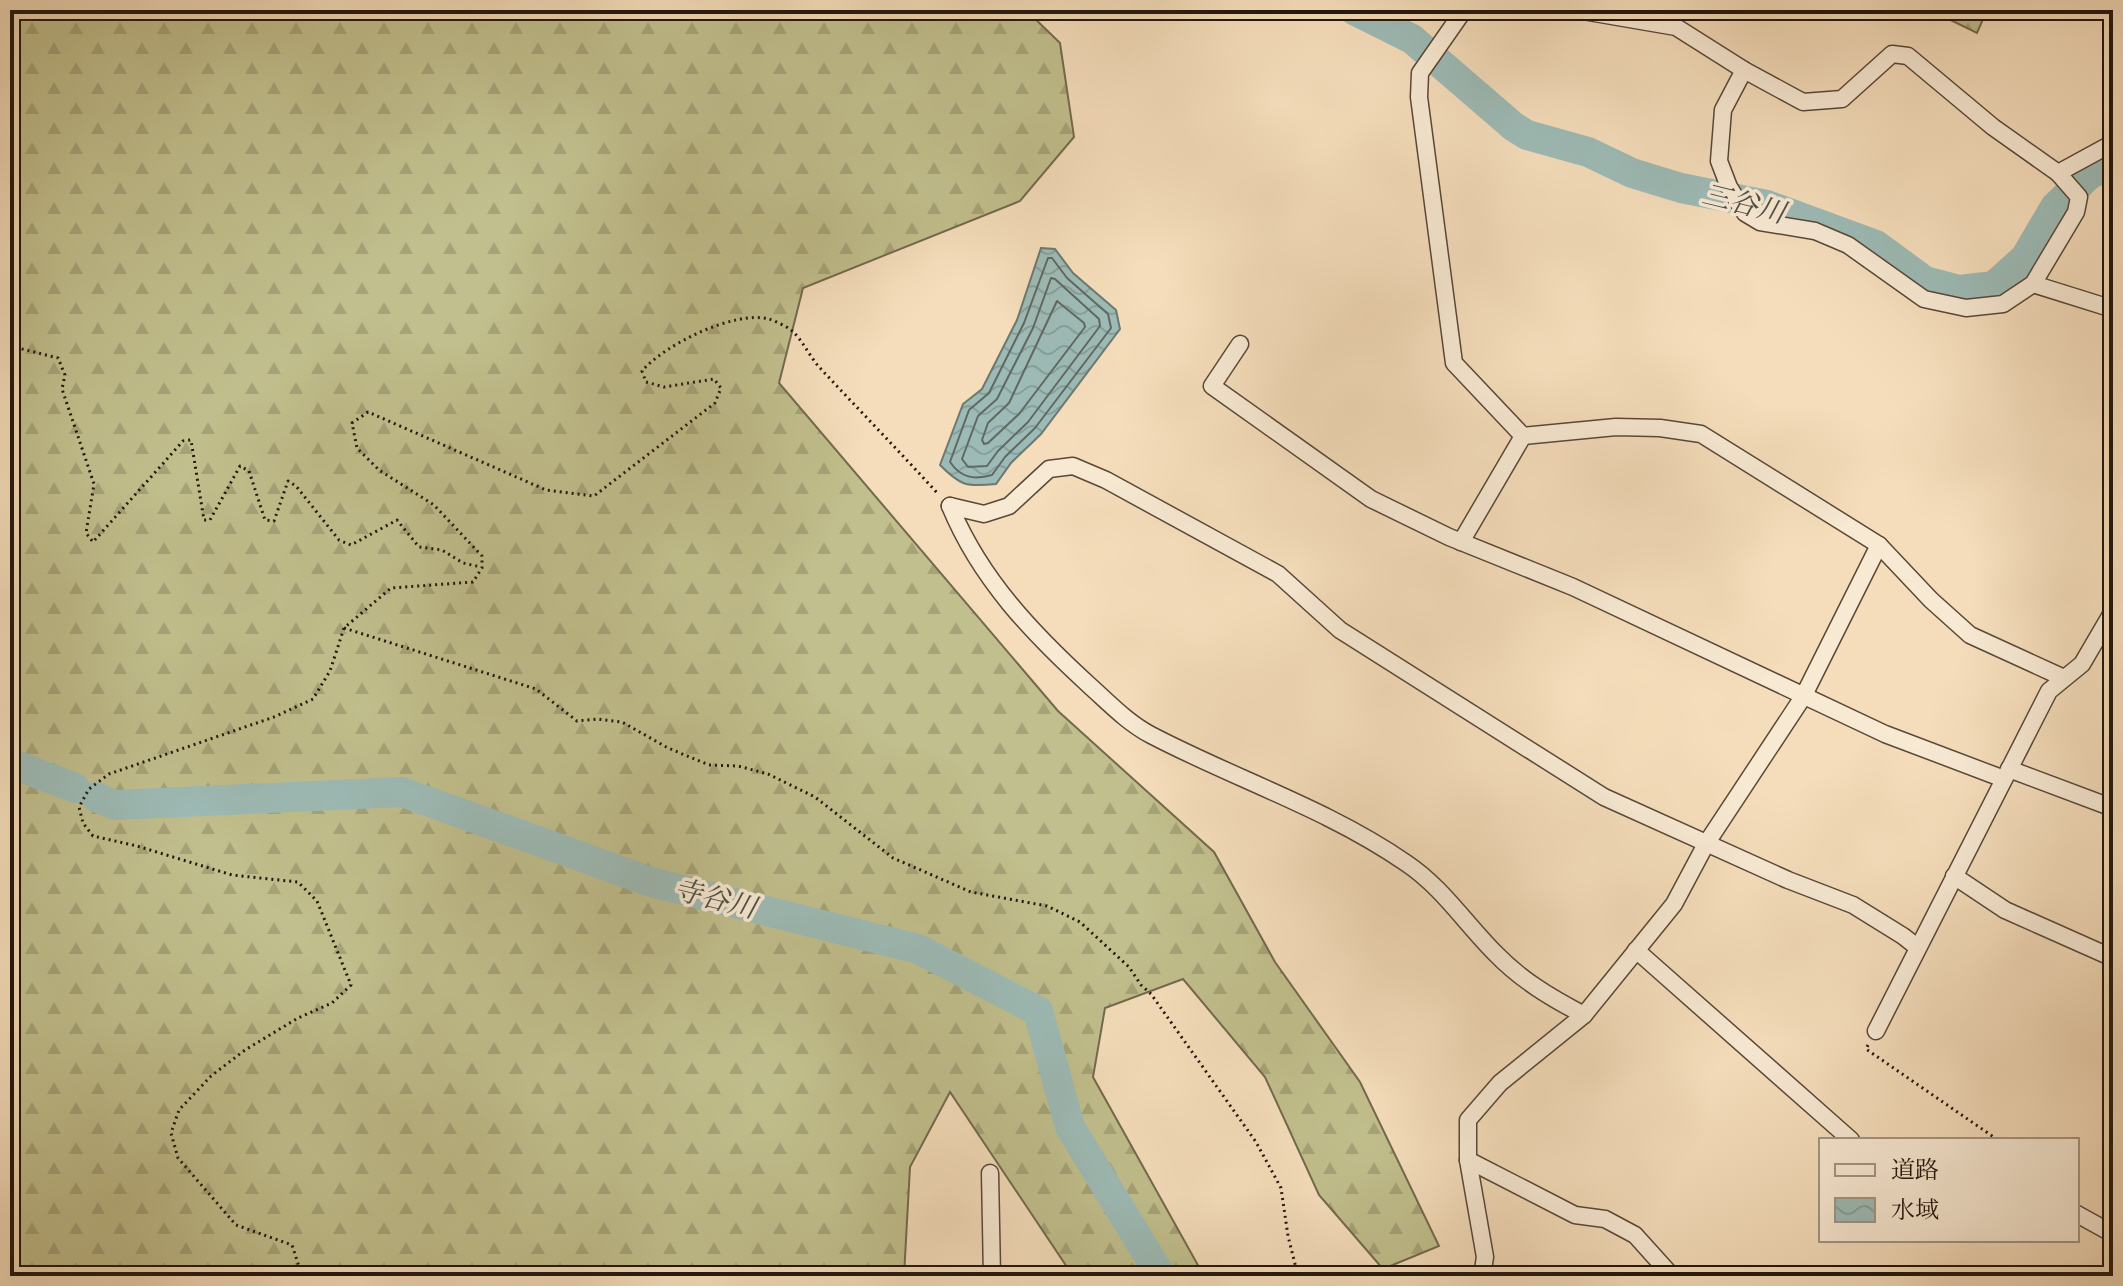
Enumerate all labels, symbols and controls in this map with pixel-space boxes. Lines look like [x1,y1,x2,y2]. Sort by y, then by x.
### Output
water label: 三谷川 [1699,177,1792,232]
water label: 寺谷川 [670,872,763,927]
legend [1819,1138,2079,1242]
text: 道路 [1891,1156,1939,1186]
text: 水域 [1891,1196,1939,1226]

